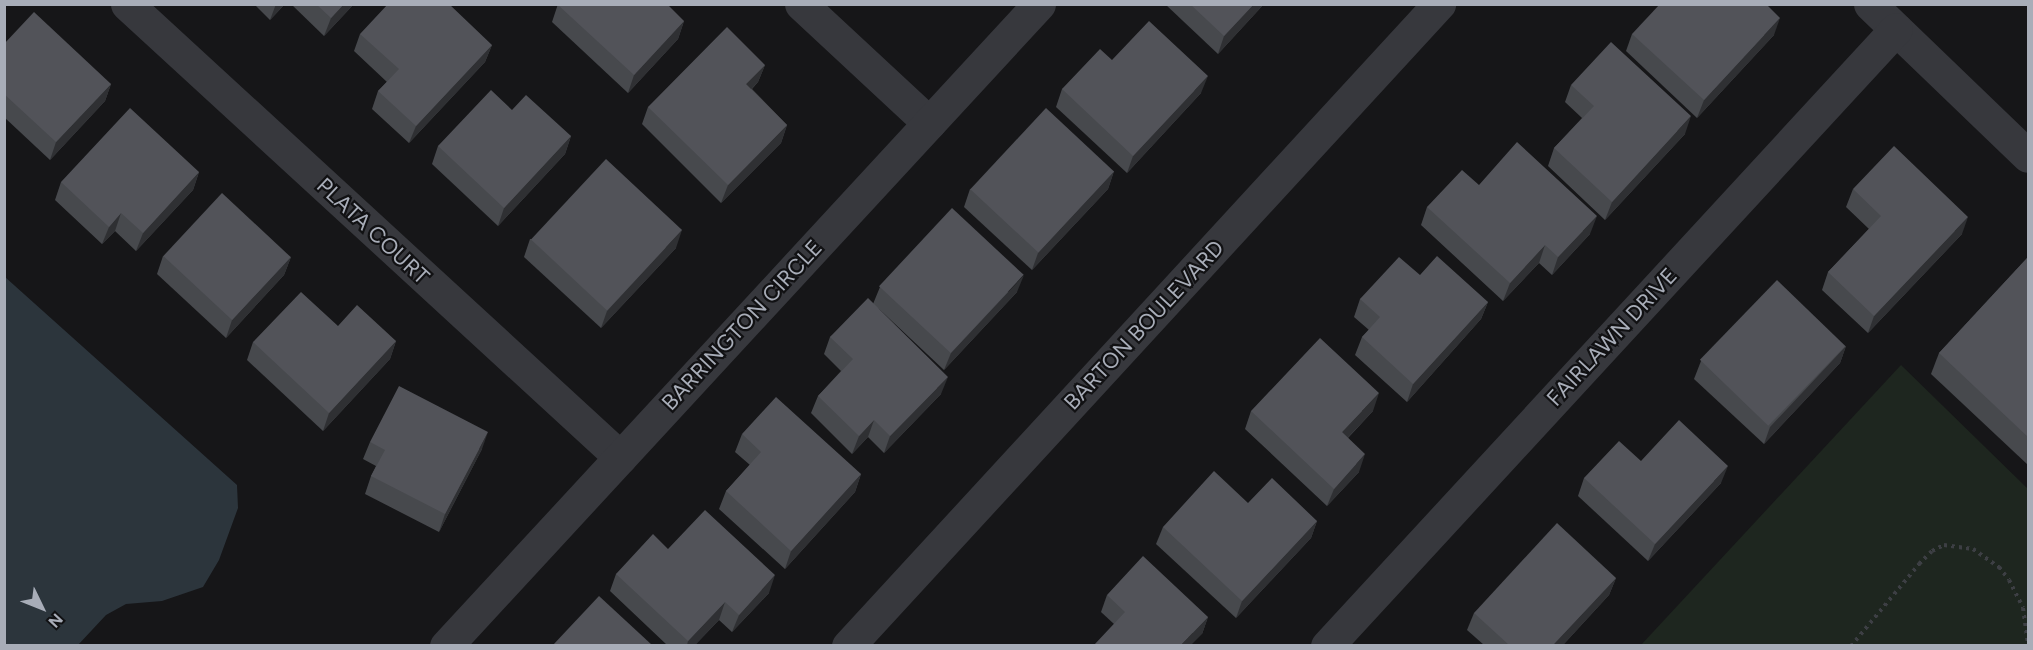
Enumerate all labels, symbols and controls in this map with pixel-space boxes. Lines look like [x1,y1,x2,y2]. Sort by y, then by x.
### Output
street label: PLATA COURT [311,172,435,290]
street label: BARRINGTON CIRCLE [656,234,828,416]
street label: BARTON BOULEVARD [1059,235,1229,415]
street label: FAIRLAWN DRIVE [1541,263,1683,411]
north arrow [12,578,72,638]
text: N [44,610,67,632]

